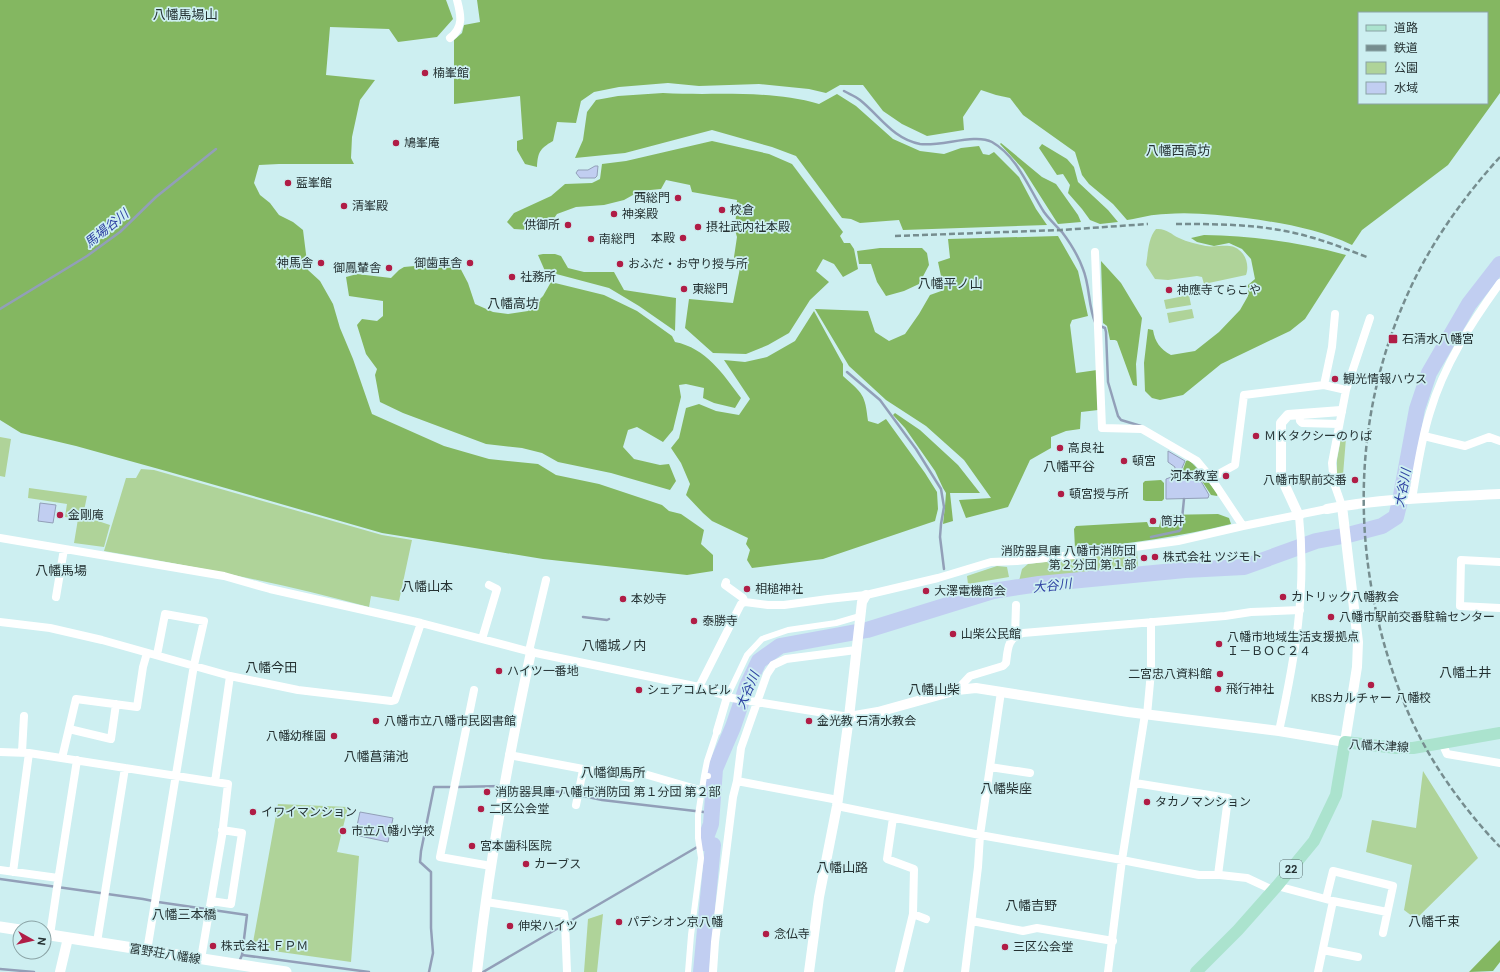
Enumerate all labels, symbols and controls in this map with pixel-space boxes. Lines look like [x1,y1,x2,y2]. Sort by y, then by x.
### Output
district label: 八幡馬場山 [152,6,218,23]
legend [1358,12,1488,104]
text: 道路 [1394,20,1418,36]
text: 鉄道 [1394,40,1418,56]
text: 公園 [1394,60,1418,76]
place label: 楠峯館 [433,65,469,81]
marker: 楠峯館 [420,68,430,78]
text: 水域 [1394,80,1418,96]
place label: 鳩峯庵 [404,135,440,151]
marker: 鳩峯庵 [391,138,401,148]
district label: 八幡西高坊 [1145,142,1211,159]
place label: 藍峯館 [296,175,332,191]
marker: 藍峯館 [283,178,293,188]
place label: 西総門 [634,190,670,206]
marker: 西総門 [673,193,683,203]
place label: 清峯殿 [352,198,388,214]
marker: 清峯殿 [339,201,349,211]
place label: 校倉 [730,202,754,218]
water label: 馬場谷川 [81,204,133,251]
marker: 校倉 [717,205,727,215]
place label: 神楽殿 [622,206,658,222]
marker: 神楽殿 [609,209,619,219]
place label: 供御所 [524,217,560,233]
place label: 摂社武内社本殿 [706,219,790,235]
marker: 供御所 [563,220,573,230]
marker: 摂社武内社本殿 [693,222,703,232]
place label: 本殿 [651,230,675,246]
place label: 南総門 [599,231,635,247]
marker: 本殿 [678,233,688,243]
marker: 南総門 [586,234,596,244]
place label: 神馬舎 [277,255,313,271]
place label: 御歯車舎 [414,255,462,271]
place label: おふだ・お守り授与所 [628,256,748,272]
marker: 神馬舎 [316,258,326,268]
marker: 御歯車舎 [465,258,475,268]
marker: おふだ・お守り授与所 [615,259,625,269]
place label: 御鳳輦舎 [333,260,381,276]
marker: 御鳳輦舎 [384,263,394,273]
place label: 社務所 [520,269,556,285]
marker: 社務所 [507,272,517,282]
district label: 八幡平ノ山 [917,275,983,292]
place label: 東総門 [692,281,728,297]
place label: 神應寺てらこや [1177,282,1261,298]
marker: 東総門 [679,284,689,294]
marker: 神應寺てらこや [1164,285,1174,295]
district label: 八幡高坊 [487,295,539,312]
place label: 石清水八幡宮 [1402,331,1474,347]
marker: 石清水八幡宮 [1387,333,1399,345]
place label: 観光情報ハウス [1343,371,1427,387]
marker: 観光情報ハウス [1330,374,1340,384]
place label: ＭＫタクシーのりば [1264,428,1372,444]
marker: ＭＫタクシーのりば [1251,431,1261,441]
place label: 高良社 [1068,440,1104,456]
marker: 高良社 [1055,443,1065,453]
place label: 頓宮 [1132,453,1156,469]
marker: 頓宮 [1119,456,1129,466]
district label: 八幡平谷 [1043,458,1095,475]
water label: 大谷川 [1390,465,1415,509]
place label: 河本教室 [1170,468,1218,484]
marker: 河本教室 [1221,471,1231,481]
place label: 八幡市駅前交番 [1263,472,1347,488]
marker: 八幡市駅前交番 [1350,475,1360,485]
place label: 頓宮授与所 [1069,486,1129,502]
marker: 頓宮授与所 [1056,489,1066,499]
place label: 金剛庵 [68,507,104,523]
marker: 金剛庵 [55,510,65,520]
place label: 筒井 [1161,513,1185,529]
marker: 筒井 [1148,516,1158,526]
place label: 消防器具庫 八幡市消防団 第２分団 第１部 [1001,543,1136,573]
place label: 株式会社 ツジモト [1163,549,1262,565]
marker: 株式会社 ツジモト [1150,552,1160,562]
marker: 消防器具庫 八幡市消防団 第２分団 第１部 [1139,553,1149,563]
district label: 八幡馬場 [35,562,87,579]
water label: 大谷川 [1032,575,1074,596]
district label: 八幡山本 [401,578,453,595]
place label: 相槌神社 [755,581,803,597]
place label: 大澤電機商会 [934,583,1006,599]
marker: 相槌神社 [742,584,752,594]
marker: 大澤電機商会 [921,586,931,596]
place label: カトリック八幡教会 [1291,589,1399,605]
place label: 本妙寺 [631,591,667,607]
marker: カトリック八幡教会 [1278,592,1288,602]
marker: 本妙寺 [618,594,628,604]
place label: 八幡市駅前交番駐輪センター [1339,609,1495,625]
marker: 八幡市駅前交番駐輪センター [1326,612,1336,622]
place label: 泰勝寺 [702,613,738,629]
marker: 泰勝寺 [689,616,699,626]
place label: 山柴公民館 [961,626,1021,642]
marker: 山柴公民館 [948,629,958,639]
place label: 八幡市地域生活支援拠点 Ｉ－ＢＯＣ２４ [1227,629,1359,659]
district label: 八幡城ノ内 [581,637,647,654]
marker: 八幡市地域生活支援拠点 Ｉ－ＢＯＣ２４ [1214,639,1224,649]
district label: 八幡今田 [245,659,297,676]
place label: ハイツ一番地 [507,663,579,679]
district label: 八幡土井 [1439,664,1491,681]
marker: ハイツ一番地 [494,666,504,676]
place label: 二宮忠八資料館 [1128,666,1212,682]
water label: 大谷川 [732,667,764,711]
marker: 二宮忠八資料館 [1215,669,1225,679]
marker: KBSカルチャー 八幡校 [1366,680,1376,690]
district label: 八幡山柴 [908,681,960,698]
place label: 飛行神社 [1226,681,1274,697]
place label: シェアコムビル [647,682,731,698]
marker: 飛行神社 [1213,684,1223,694]
marker: シェアコムビル [634,685,644,695]
place label: KBSカルチャー 八幡校 [1311,690,1431,706]
place label: 八幡市立八幡市民図書館 [384,713,516,729]
place label: 金光教 石清水教会 [817,713,916,729]
marker: 八幡市立八幡市民図書館 [371,716,381,726]
marker: 金光教 石清水教会 [804,716,814,726]
place label: 八幡幼稚園 [266,728,326,744]
marker: 八幡幼稚園 [329,731,339,741]
street label: 八幡木津線 [1349,736,1409,756]
district label: 八幡菖蒲池 [343,748,409,765]
district label: 八幡御馬所 [580,764,646,781]
district label: 八幡柴座 [980,780,1032,797]
place label: 消防器具庫 八幡市消防団 第１分団 第２部 [495,784,721,800]
marker: 消防器具庫 八幡市消防団 第１分団 第２部 [482,787,492,797]
place label: タカノマンション [1155,794,1251,810]
marker: タカノマンション [1142,797,1152,807]
place label: 二区公会堂 [489,801,549,817]
place label: イワイマンション [261,804,357,820]
marker: 二区公会堂 [476,804,486,814]
marker: イワイマンション [248,807,258,817]
place label: 市立八幡小学校 [351,823,435,839]
marker: 市立八幡小学校 [338,826,348,836]
place label: 宮本歯科医院 [480,838,552,854]
marker: 宮本歯科医院 [467,841,477,851]
place label: カーブス [534,856,581,872]
marker: カーブス [521,859,531,869]
district label: 八幡山路 [816,859,868,876]
road number: 22 [1280,860,1302,878]
district label: 八幡吉野 [1005,897,1057,914]
district label: 八幡三本橋 [151,906,217,923]
district label: 八幡千束 [1408,913,1460,930]
place label: パデシオン京八幡 [627,914,723,930]
marker: パデシオン京八幡 [614,917,624,927]
place label: 伸栄ハイツ [518,918,578,934]
north arrow [12,920,52,960]
marker: 伸栄ハイツ [505,921,515,931]
place label: 念仏寺 [774,926,810,942]
marker: 念仏寺 [761,929,771,939]
text: N [34,936,49,946]
place label: 株式会社 ＦＰＭ [221,938,308,954]
place label: 三区公会堂 [1013,939,1073,955]
street label: 富野荘八幡線 [128,940,202,968]
marker: 株式会社 ＦＰＭ [208,941,218,951]
marker: 三区公会堂 [1000,942,1010,952]

